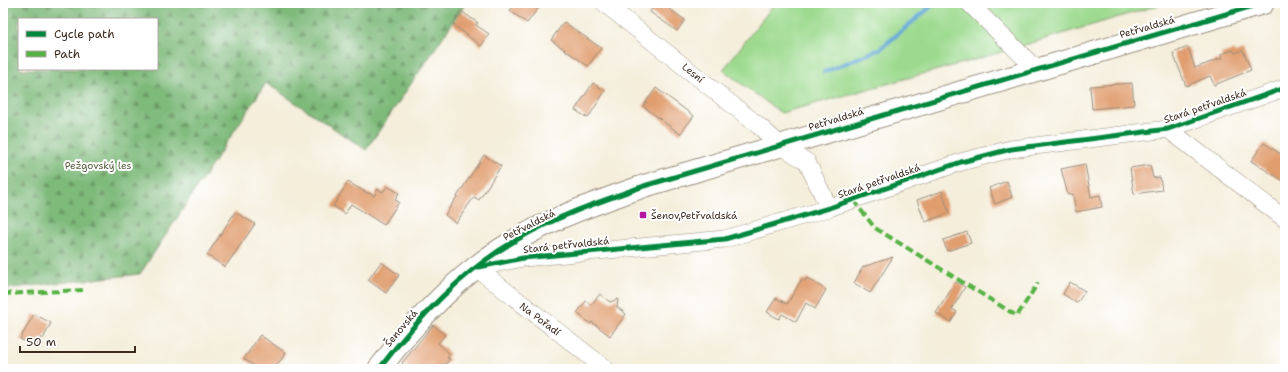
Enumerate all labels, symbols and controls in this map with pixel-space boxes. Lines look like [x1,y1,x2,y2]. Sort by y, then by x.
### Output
street label: Petřvaldská [1118,13,1177,41]
legend [18,18,158,70]
text: Cycle path [54,26,115,42]
text: Path [54,46,80,62]
street label: Lesní [679,60,707,86]
street label: Stará petřvaldská [1162,86,1249,126]
street label: Petřvaldská [807,104,866,134]
park label: Pežgovský les [65,159,131,172]
street label: Stará petřvaldská [836,161,923,201]
street label: Petřvaldská [501,206,558,244]
place label: Šenov,Petřvaldská [651,209,738,222]
marker: Šenov,Petřvaldská [638,210,648,220]
street label: Stará petřvaldská [522,234,610,256]
street label: Na Pořadí [517,299,563,339]
street label: Šenovská [382,306,421,349]
scale bar [20,328,135,354]
text: 50 m [26,334,56,350]

